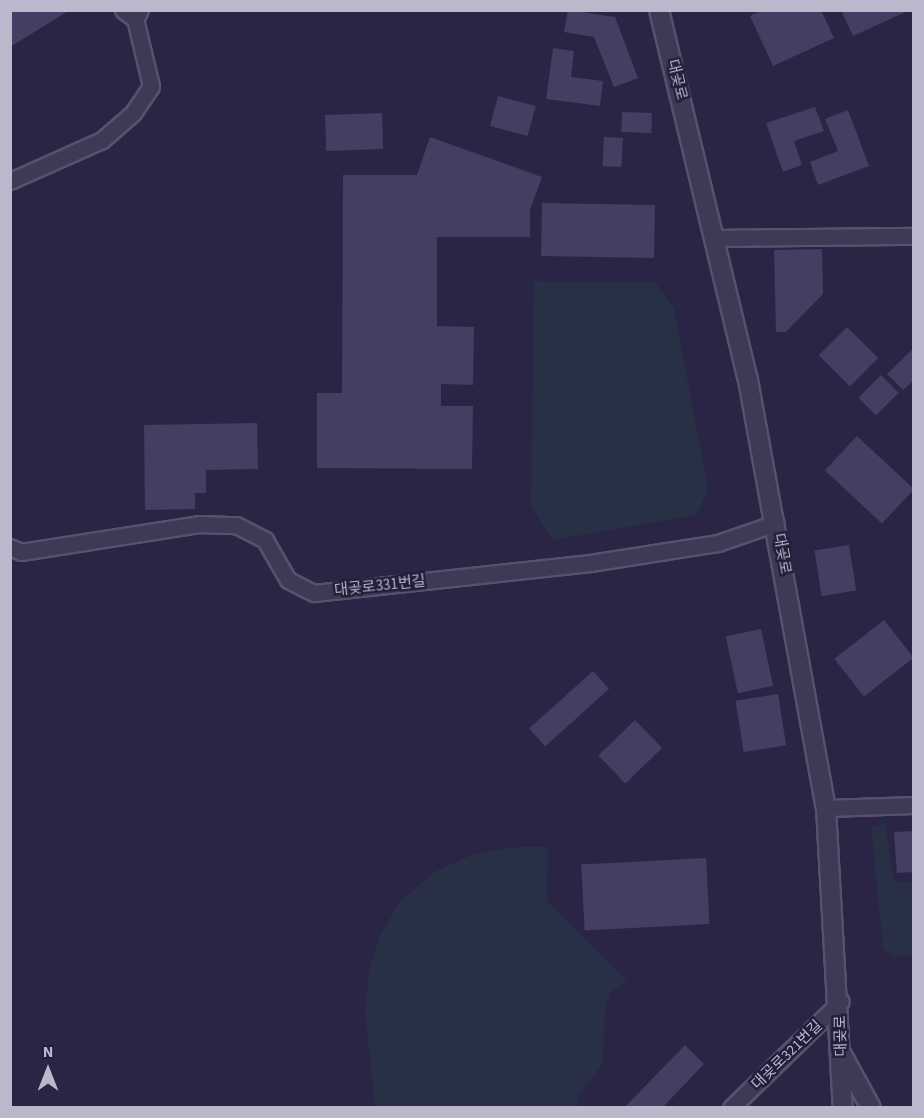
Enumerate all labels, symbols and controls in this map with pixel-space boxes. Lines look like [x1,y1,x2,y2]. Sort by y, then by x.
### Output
street label: 대곶로 [663,58,691,102]
street label: 대곶로 [770,532,794,576]
street label: 대곶로331번길 [334,572,426,600]
street label: 대곶로 [832,1015,850,1057]
street label: 대곶로321번길 [748,1017,826,1093]
north arrow [18,1040,78,1100]
text: N [43,1041,53,1063]

